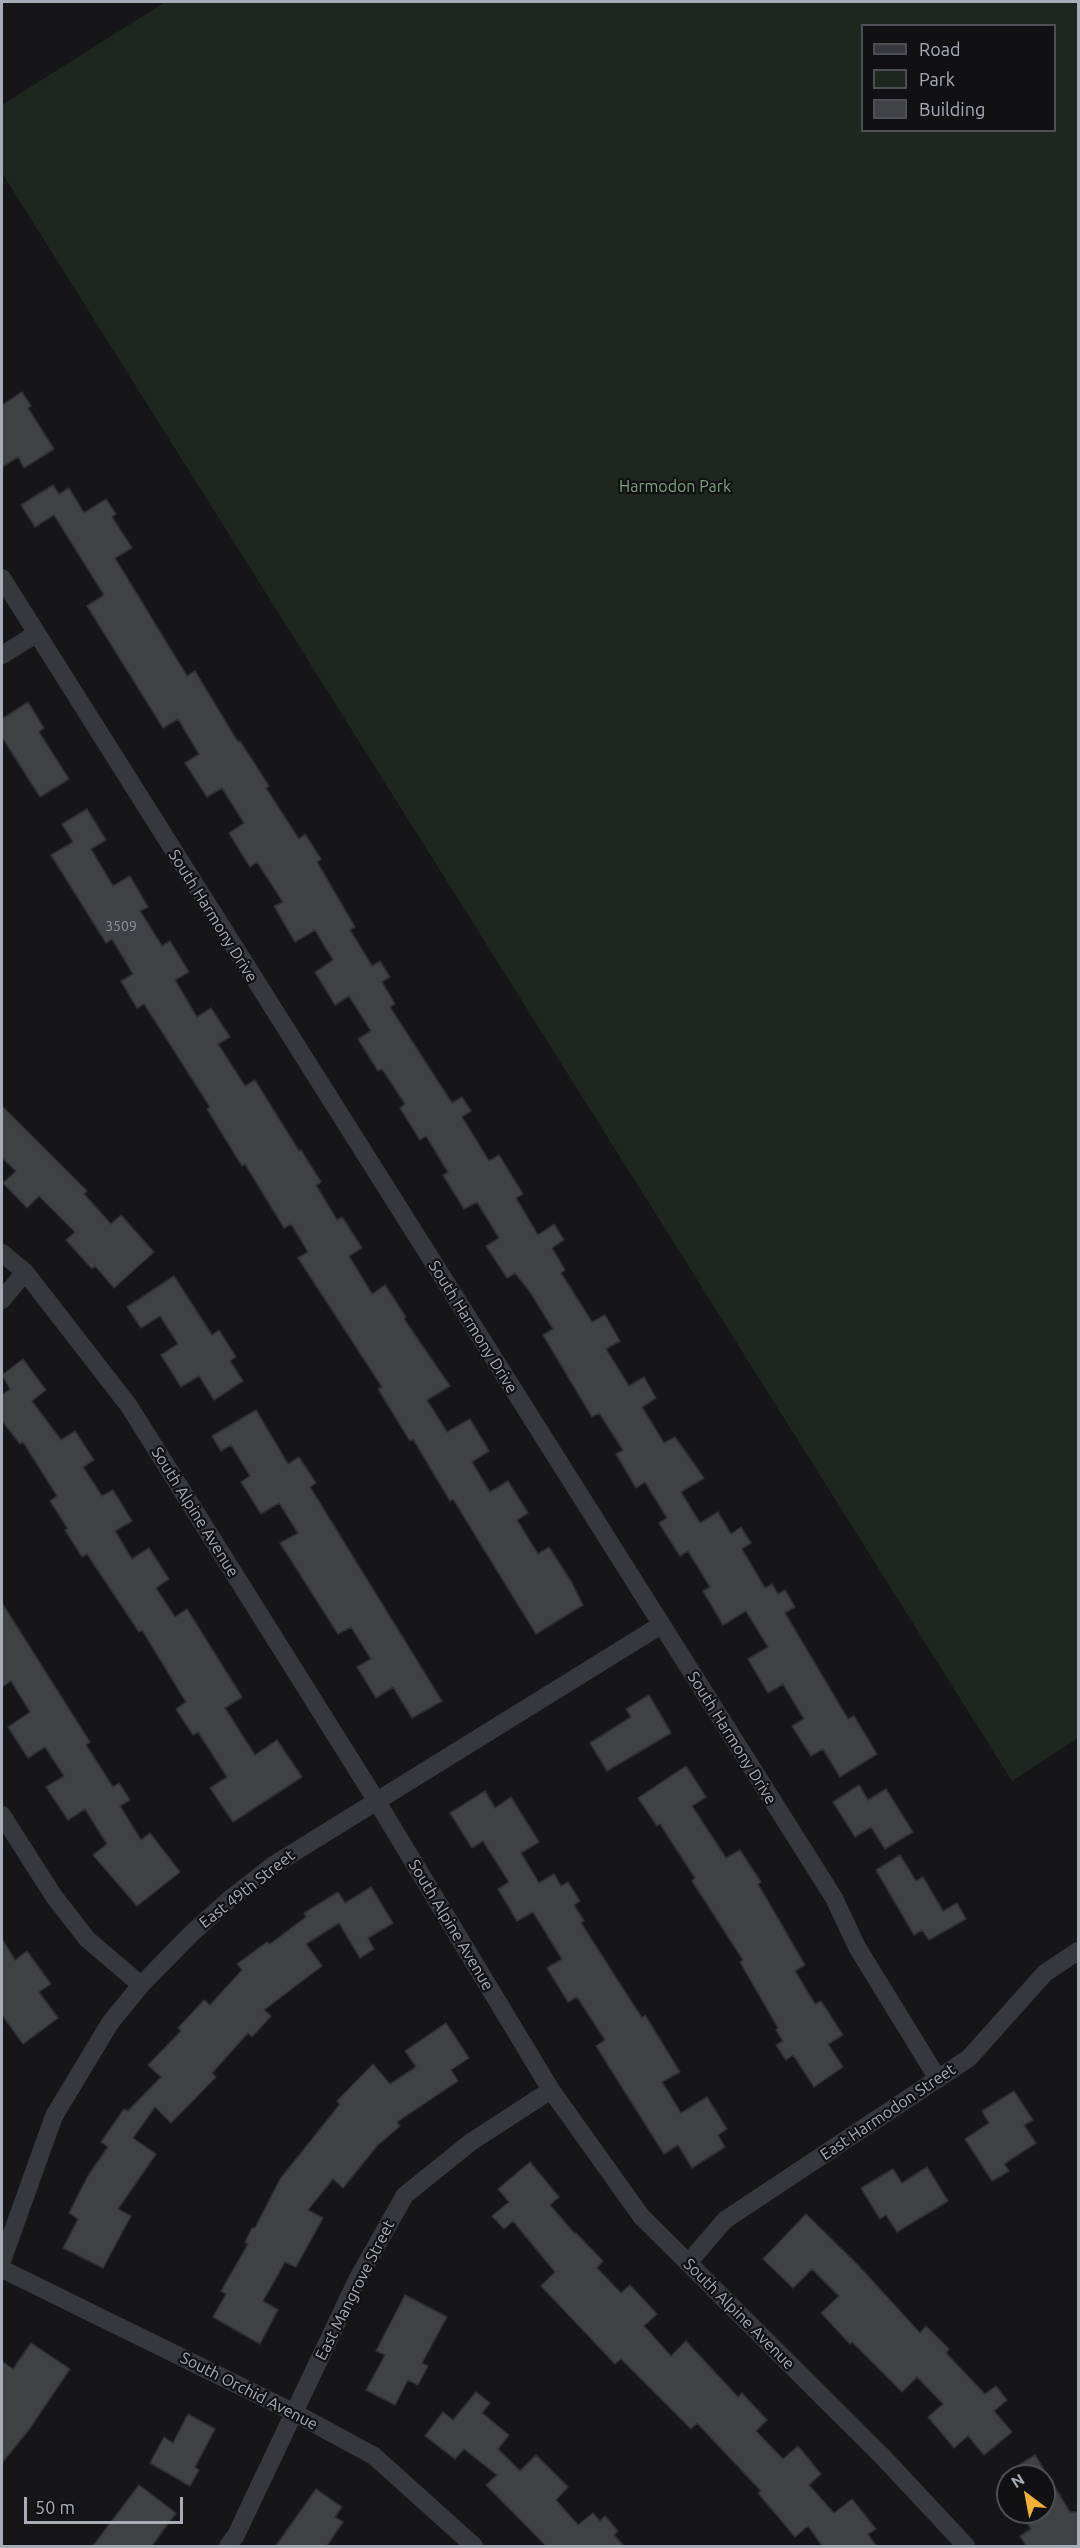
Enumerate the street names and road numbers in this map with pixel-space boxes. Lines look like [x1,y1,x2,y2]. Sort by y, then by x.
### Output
street label: South Harmony Drive [164,846,262,986]
street label: South Harmony Drive [424,1257,522,1397]
street label: South Alpine Avenue [147,1444,243,1580]
street label: South Harmony Drive [683,1668,781,1808]
street label: East 49th Street [195,1846,299,1932]
street label: South Alpine Avenue [404,1856,498,1994]
street label: East Harmodon Street [817,2060,959,2164]
street label: East Mangrove Street [311,2217,399,2363]
street label: South Alpine Avenue [679,2254,799,2374]
street label: South Orchid Avenue [177,2348,321,2434]

